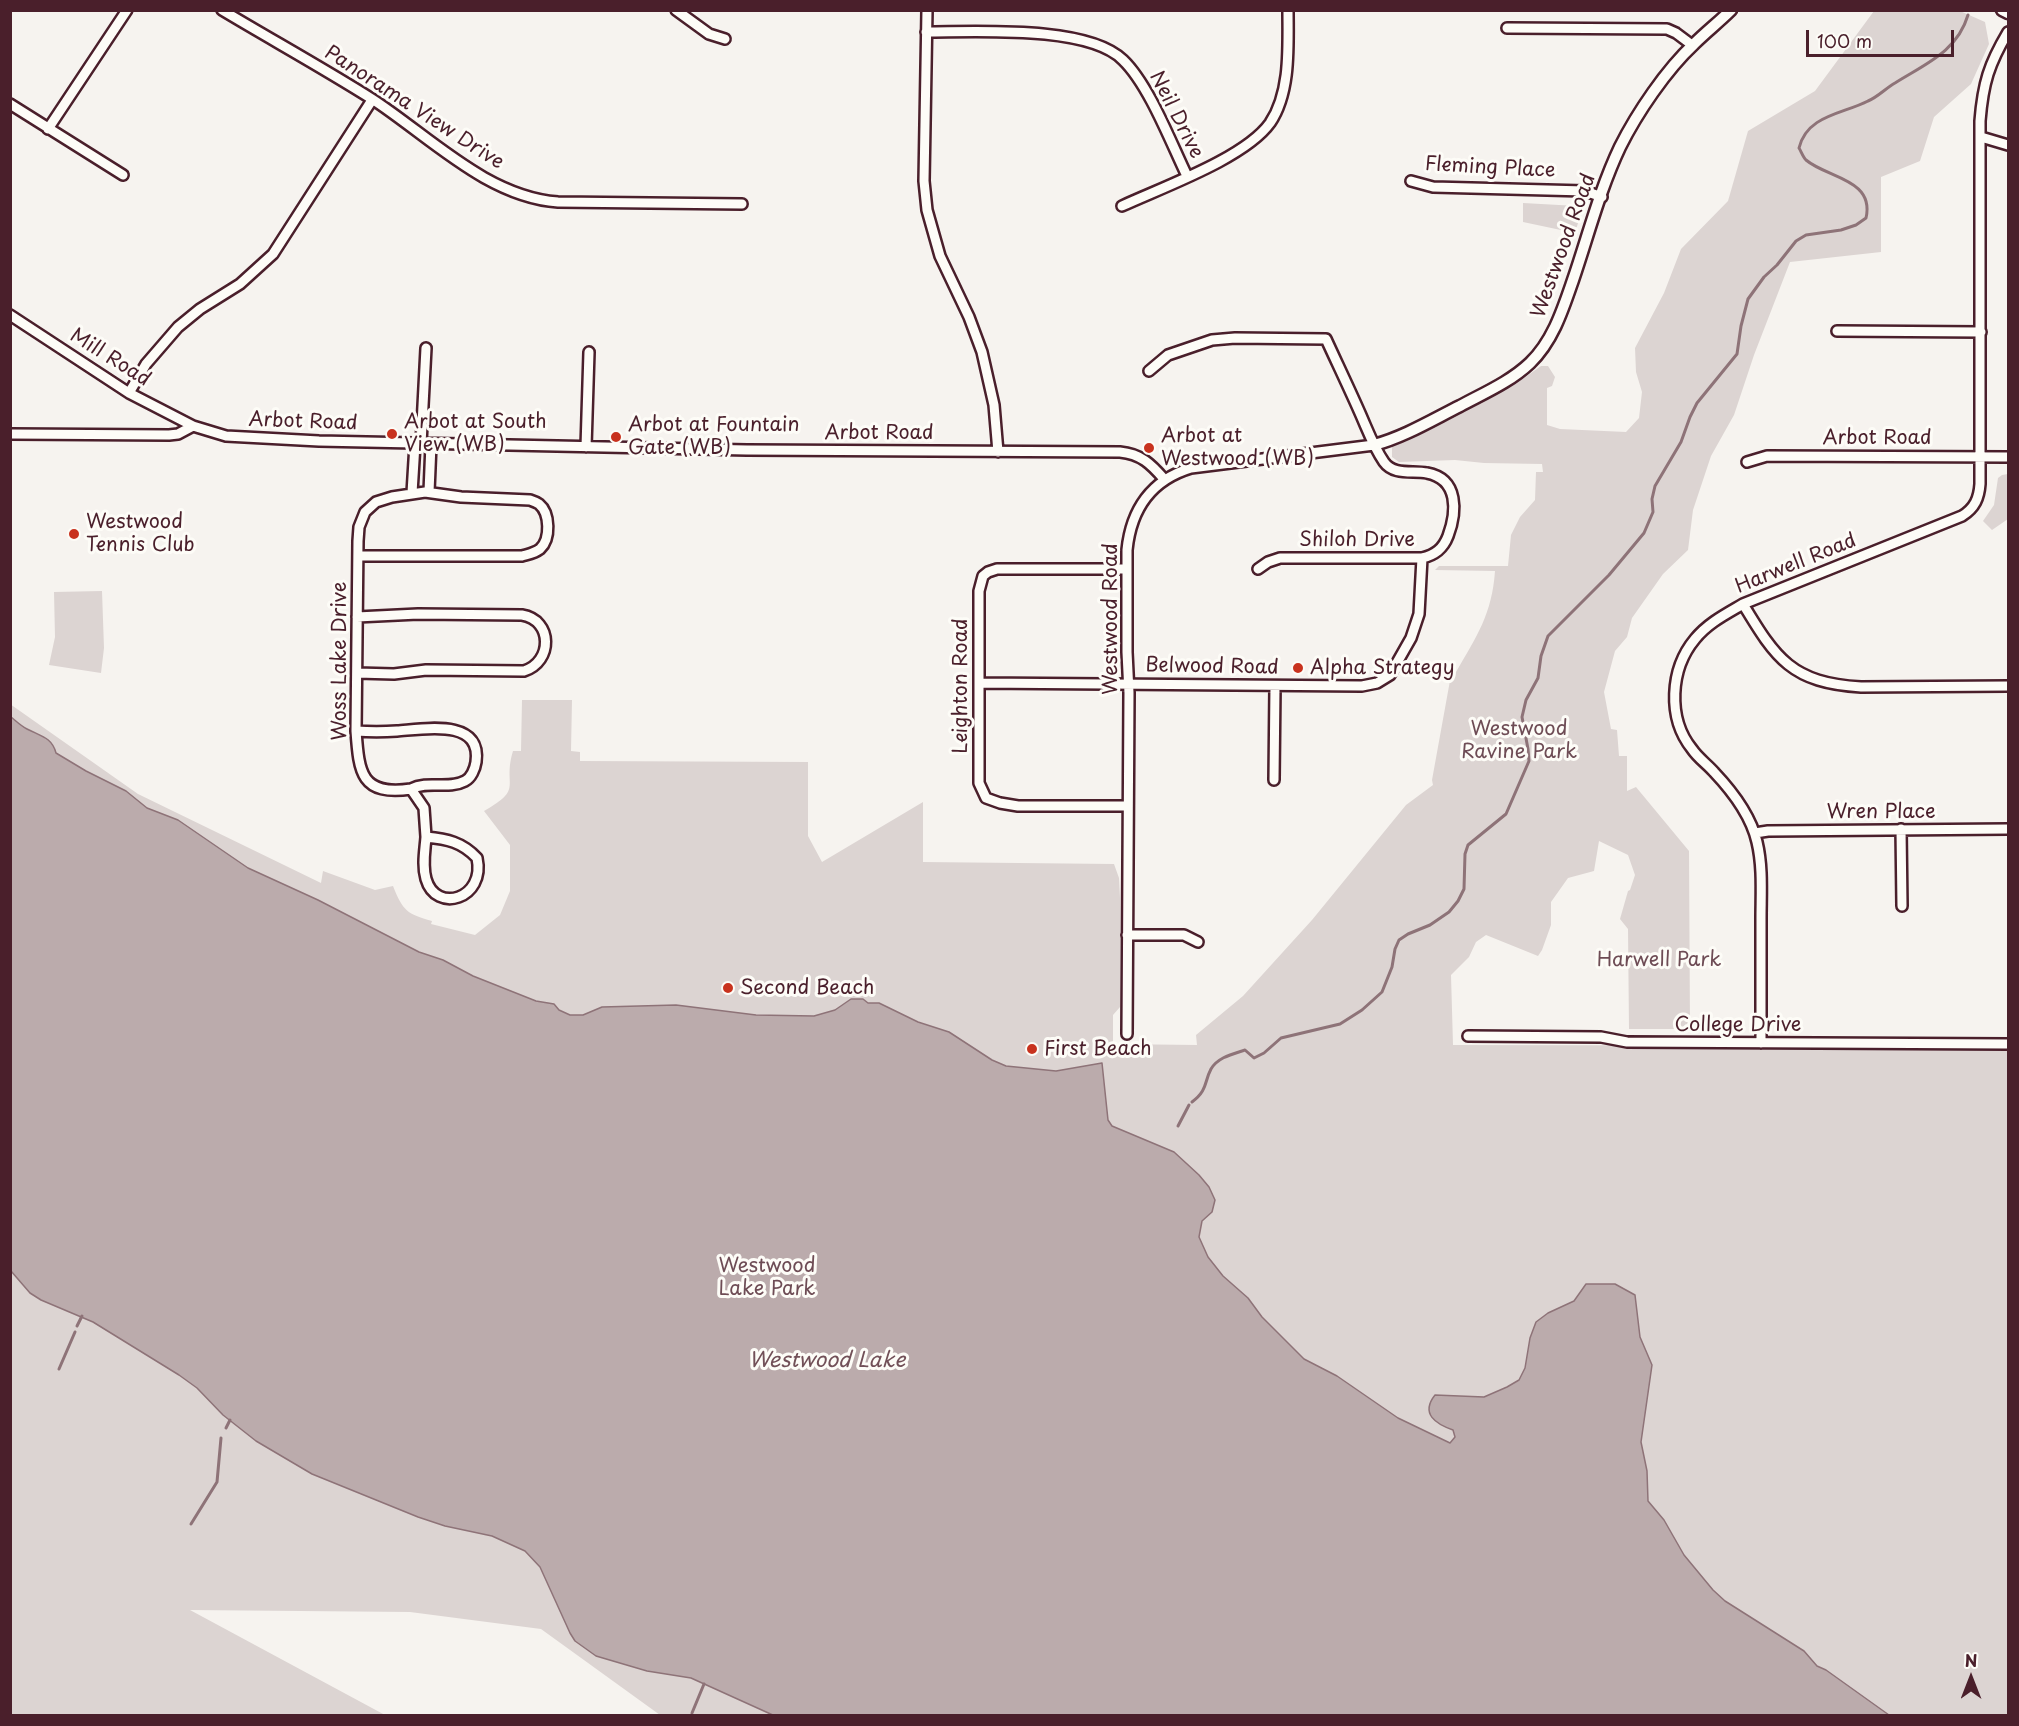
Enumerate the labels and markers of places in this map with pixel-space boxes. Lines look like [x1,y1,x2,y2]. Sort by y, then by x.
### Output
place label: Arbot at South View (WB) [404,410,547,457]
place label: Arbot at Fountain Gate (WB) [628,413,800,460]
place label: Arbot at Westwood (WB) [1161,424,1314,471]
marker: Arbot at South View (WB) [385,427,399,441]
marker: Arbot at Fountain Gate (WB) [609,430,623,444]
marker: Arbot at Westwood (WB) [1142,441,1156,455]
place label: Westwood Tennis Club [86,510,194,557]
marker: Westwood Tennis Club [67,527,81,541]
place label: Alpha Strategy [1310,656,1455,680]
marker: Alpha Strategy [1291,661,1305,675]
place label: Second Beach [740,976,874,1000]
marker: Second Beach [721,981,735,995]
place label: First Beach [1044,1037,1152,1061]
marker: First Beach [1025,1042,1039,1056]

